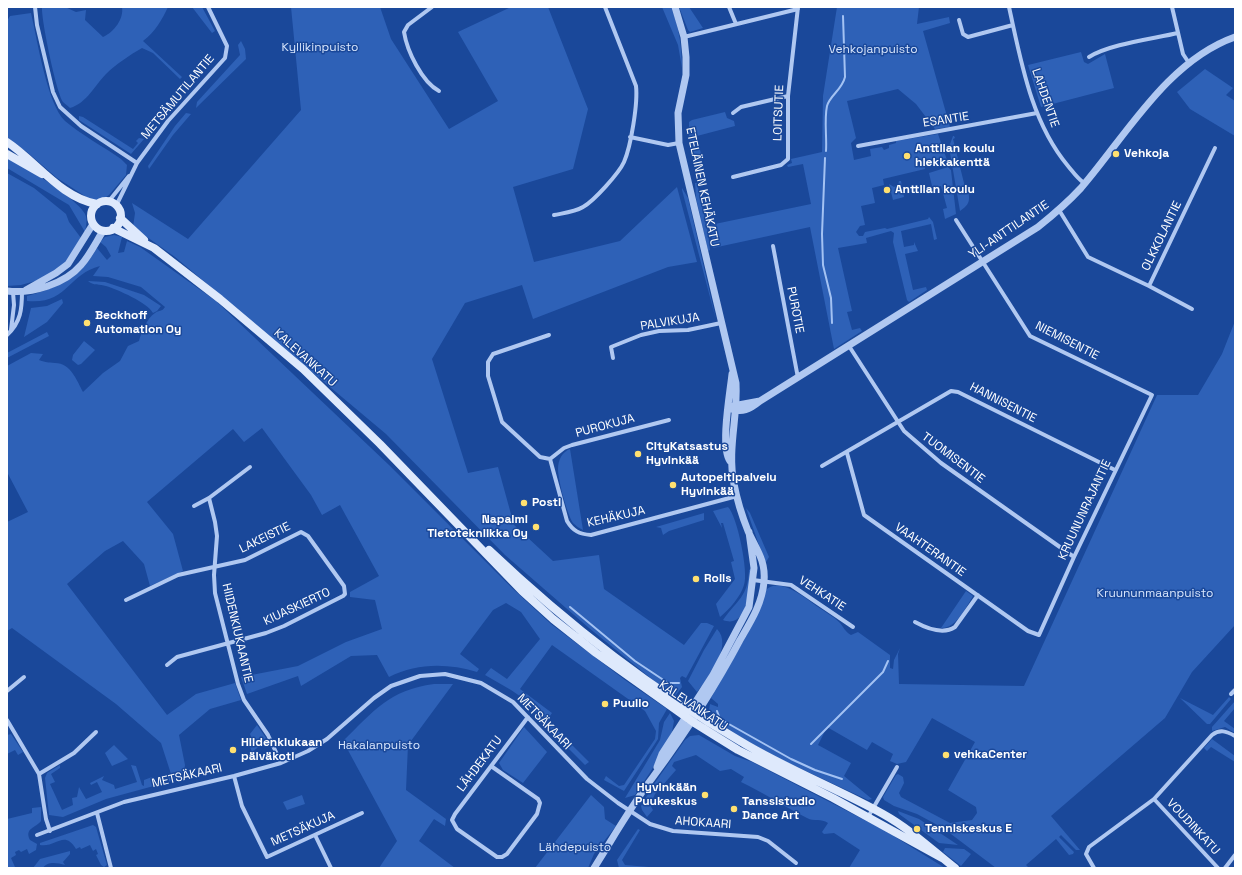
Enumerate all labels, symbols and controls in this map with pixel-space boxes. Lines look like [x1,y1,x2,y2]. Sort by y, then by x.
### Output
park label: Kyllikinpuisto [281,41,359,55]
park label: Vehkojanpuisto [828,43,918,57]
street label: METSÄMUTILANTIE [138,52,218,142]
street label: LAHDENTIE [1028,67,1062,129]
street label: LOITSUTIE [771,85,787,141]
street label: ESANTIE [922,109,970,131]
street label: ETELÄINEN KEHÄKATU [682,126,722,248]
place label: Anttilan koulu hiekkakenttä [915,142,995,170]
place label: Vehkoja [1124,147,1169,161]
marker: Vehkoja [1111,149,1121,159]
marker: Anttilan koulu hiekkakenttä [902,151,912,161]
place label: Anttilan koulu [895,183,975,197]
marker: Anttilan koulu [882,185,892,195]
street label: YLI-ANTTILANTIE [966,198,1052,262]
street label: OLKKOLANTIE [1139,199,1185,273]
street label: PUROTIE [783,285,807,335]
place label: Beckhoff Automation Oy [95,309,181,337]
street label: PALVIKUJA [639,310,701,334]
marker: Beckhoff Automation Oy [82,318,92,328]
street label: NIEMISENTIE [1033,319,1101,363]
street label: KALEVANKATU [271,326,339,390]
street label: HANNISENTIE [967,380,1039,426]
street label: PUROKUJA [574,411,636,441]
street label: TUOMISENTIE [919,430,987,486]
place label: CityKatsastus Hyvinkää [646,440,728,468]
marker: CityKatsastus Hyvinkää [633,449,643,459]
street label: KRUUNUNRAJANTIE [1055,458,1115,562]
place label: Autopeltipalvelu Hyvinkää [681,471,777,499]
marker: Autopeltipalvelu Hyvinkää [668,480,678,490]
place label: Posti [532,496,561,510]
marker: Posti [519,498,529,508]
street label: KEHÄKUJA [586,503,646,531]
place label: Napalmi Tietotekniikka Oy [427,513,528,541]
street label: LAKEISTIE [237,520,293,556]
street label: VAAHTERANTIE [892,520,968,580]
marker: Napalmi Tietotekniikka Oy [531,522,541,532]
place label: Rolls [704,572,732,586]
marker: Rolls [691,574,701,584]
street label: VEHKATIE [796,574,848,614]
street label: HIIDENKIUKAANTIE [219,582,255,684]
street label: KIUASKIERTO [261,585,333,629]
park label: Kruununmaanpuisto [1097,587,1213,601]
street label: KALEVANKATU [656,678,730,734]
street label: METSÄKAARI [514,691,574,753]
place label: Puuilo [613,697,649,711]
marker: Puuilo [600,699,610,709]
street label: LÄHDEKATU [454,733,506,795]
place label: Hiidenkiukaan päiväkoti [241,736,322,764]
park label: Hakalanpuisto [338,739,420,753]
marker: Hiidenkiukaan päiväkoti [228,745,238,755]
place label: vehkaCenter [954,748,1027,762]
marker: vehkaCenter [941,750,951,760]
street label: METSÄKAARI [150,761,224,791]
place label: Hyvinkään Puukeskus [635,781,697,809]
marker: Hyvinkään Puukeskus [700,790,710,800]
place label: Tanssistudio Dance Art [742,795,815,823]
street label: VOUDINKATU [1163,796,1223,858]
marker: Tanssistudio Dance Art [729,804,739,814]
street label: METSÄKUJA [269,808,337,850]
street label: AHOKAARI [674,814,732,832]
place label: Tenniskeskus E [925,822,1012,836]
marker: Tenniskeskus E [912,824,922,834]
park label: Lähdepuisto [539,841,611,855]

